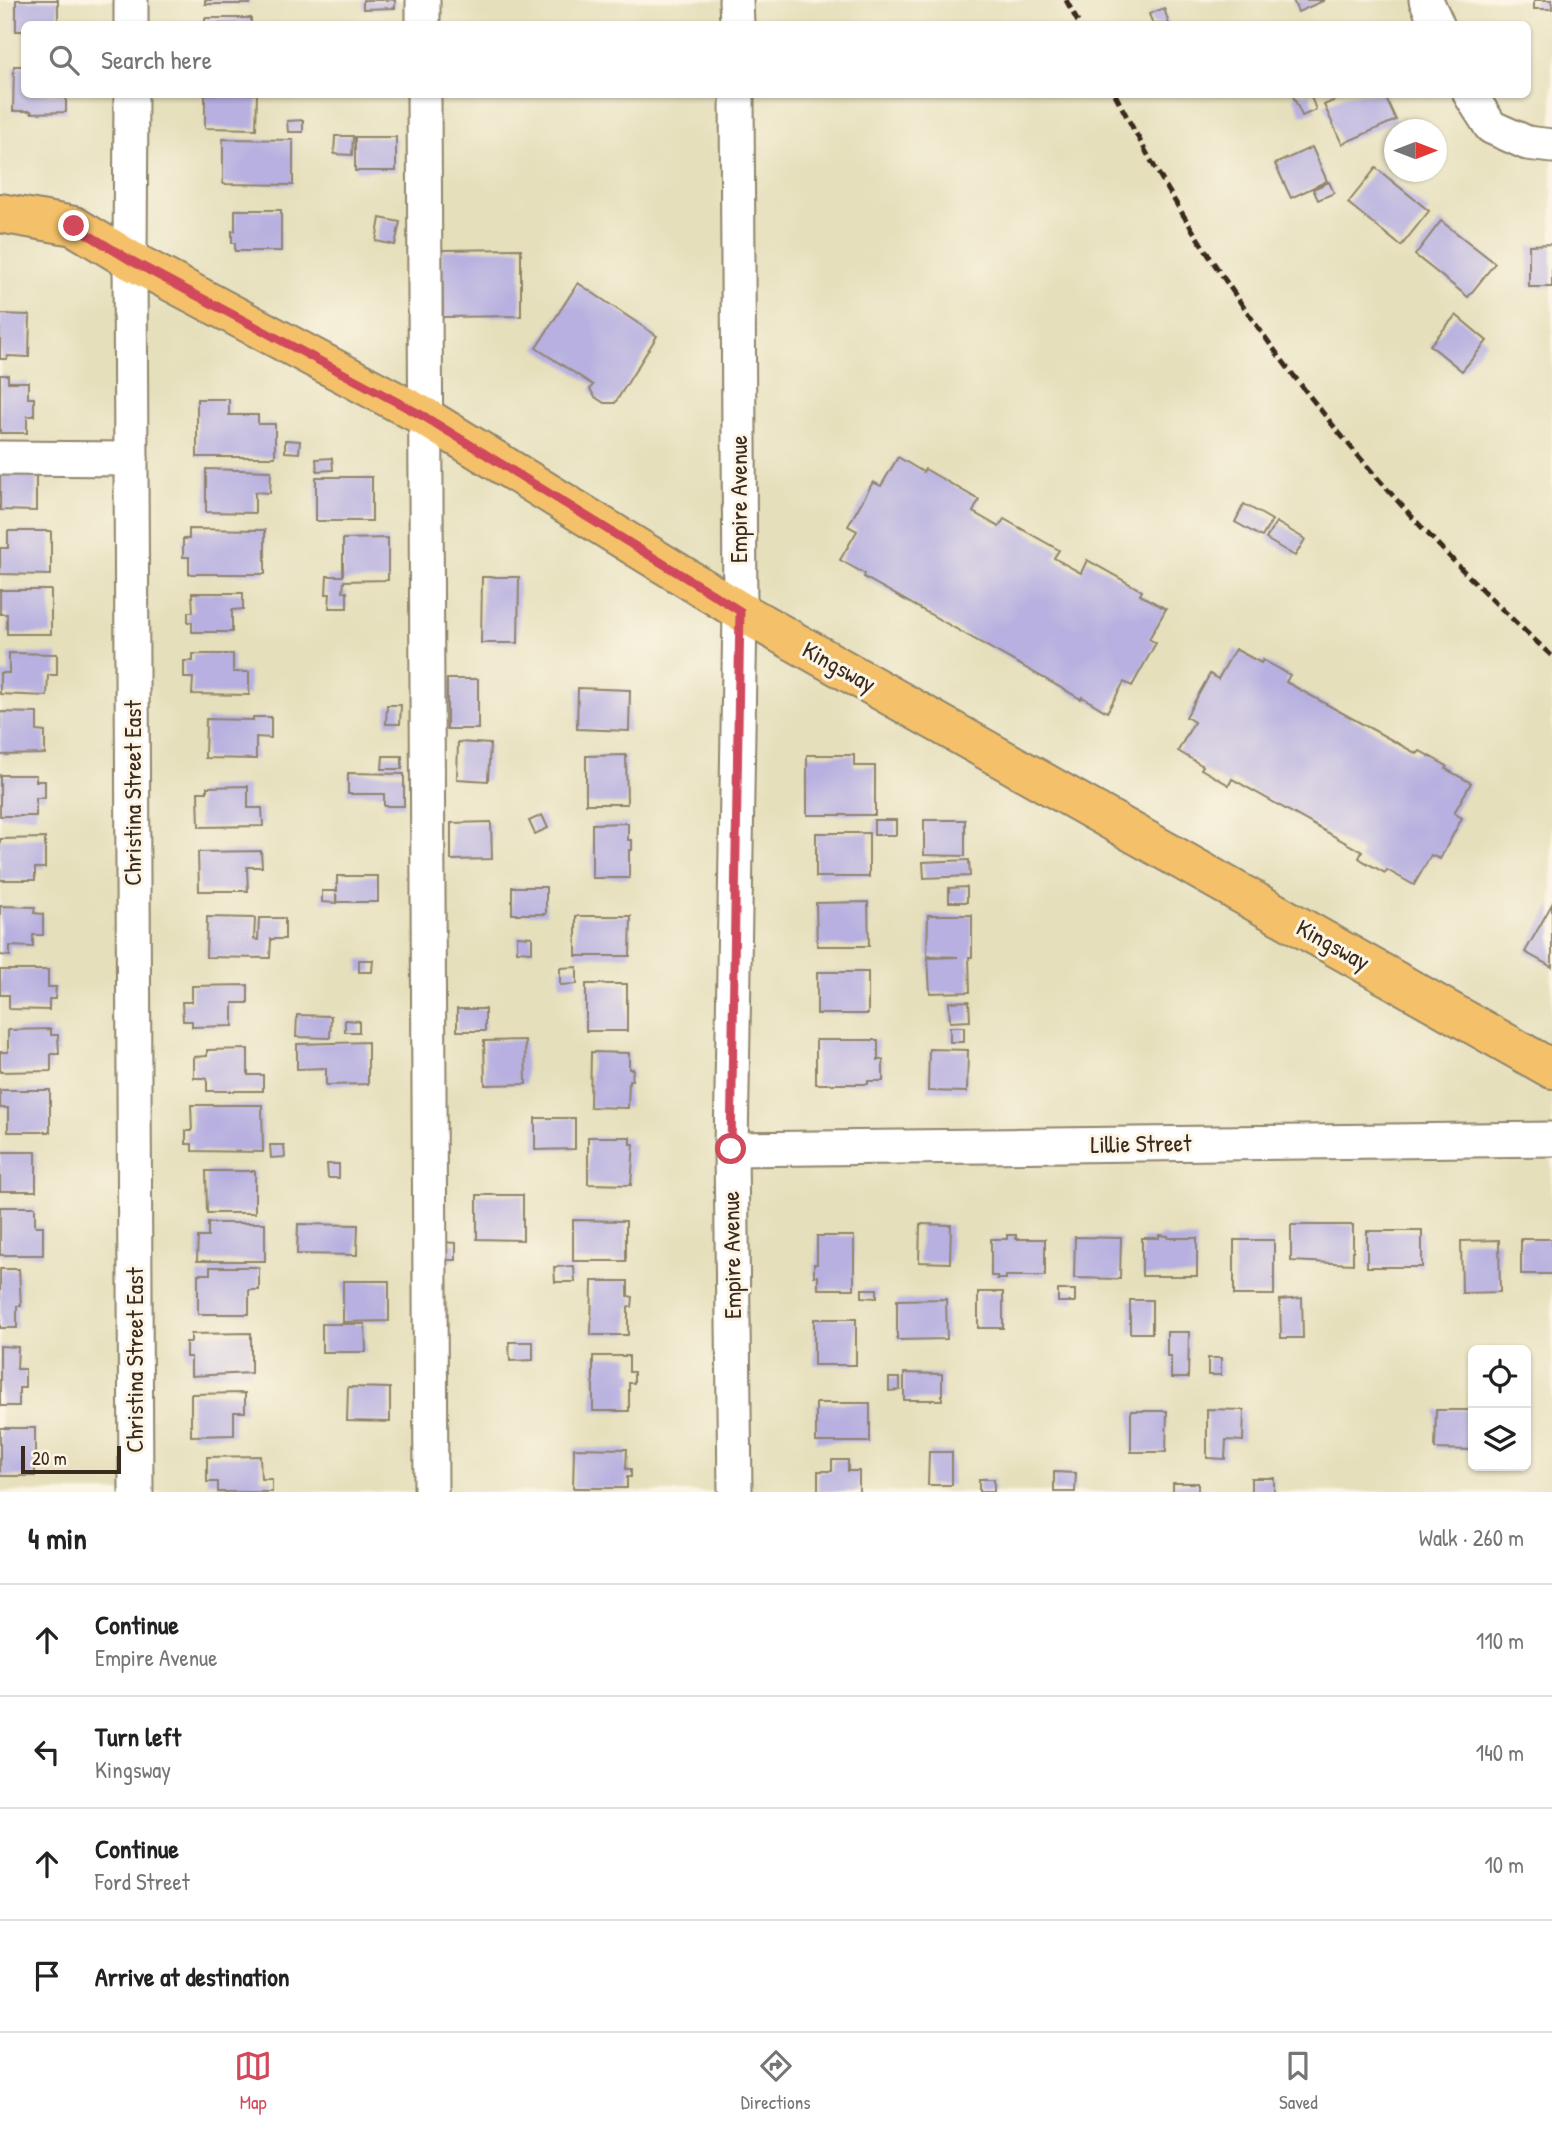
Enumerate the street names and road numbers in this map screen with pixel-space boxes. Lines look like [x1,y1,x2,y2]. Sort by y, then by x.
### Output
street label: Empire Avenue [722,435,754,563]
street label: Kingsway [797,633,882,699]
street label: Christina Street East [116,700,148,886]
street label: Kingsway [1291,911,1376,977]
street label: Lillie Street [1090,1126,1192,1160]
street label: Empire Avenue [714,1190,748,1319]
street label: Christina Street East [118,1267,150,1453]

